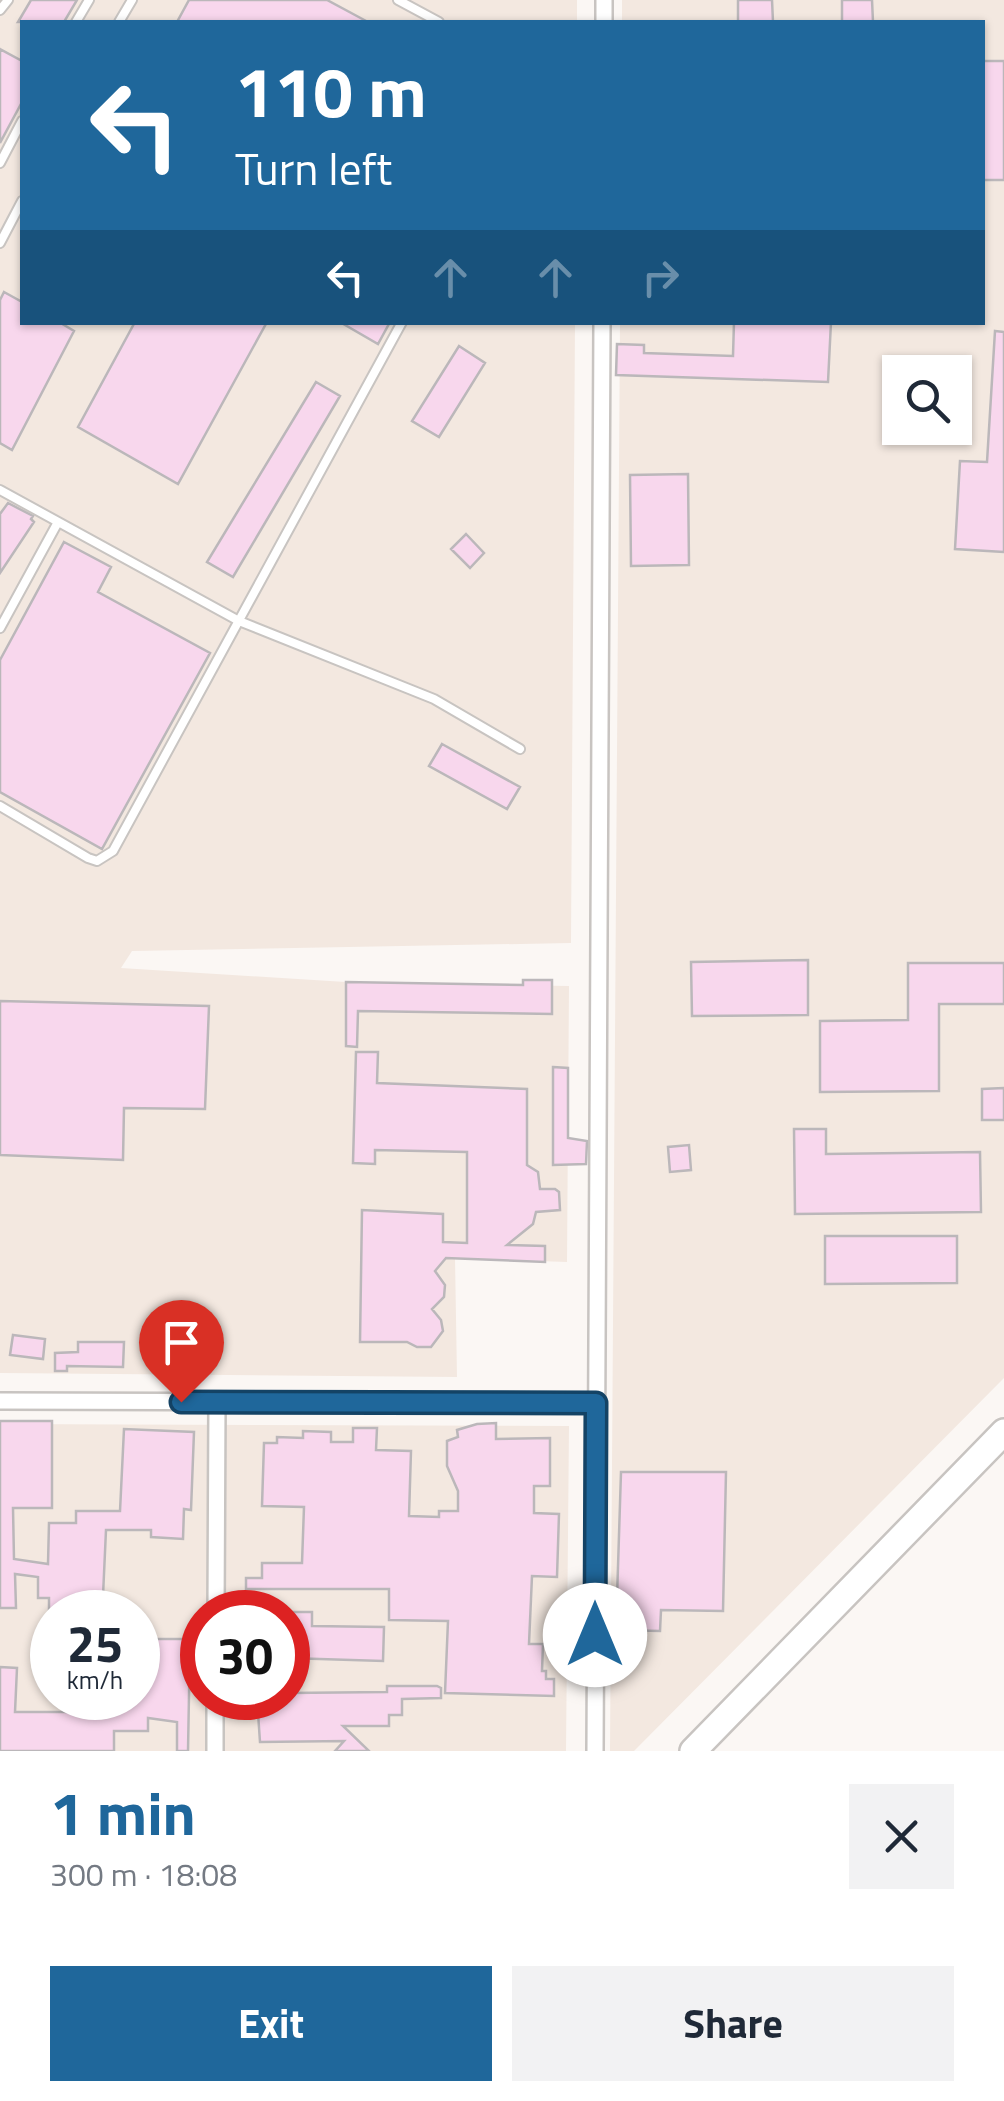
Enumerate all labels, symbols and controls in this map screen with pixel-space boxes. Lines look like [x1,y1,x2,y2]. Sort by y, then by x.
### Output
text: 110 m [235,38,427,144]
icon: left [70,60,200,190]
text: Turn left [235,134,392,202]
icon: left [318,250,373,305]
icon: ahead [423,250,478,305]
icon: ahead [528,250,583,305]
icon: right [633,250,688,305]
map controls [882,355,972,445]
button: search [882,355,972,445]
pin [139,1300,224,1403]
icon: arrive [154,1315,209,1370]
position arrow [543,1583,647,1687]
speed limit sign: 30 [180,1590,310,1720]
text: 25 [67,1605,123,1681]
text: km/h [67,1661,123,1699]
text: 1 min [50,1767,196,1858]
button: close [849,1784,954,1889]
text: 300 m · 18:08 [50,1850,237,1898]
button: Exit [50,1966,492,2081]
button: Share [512,1966,954,2081]

